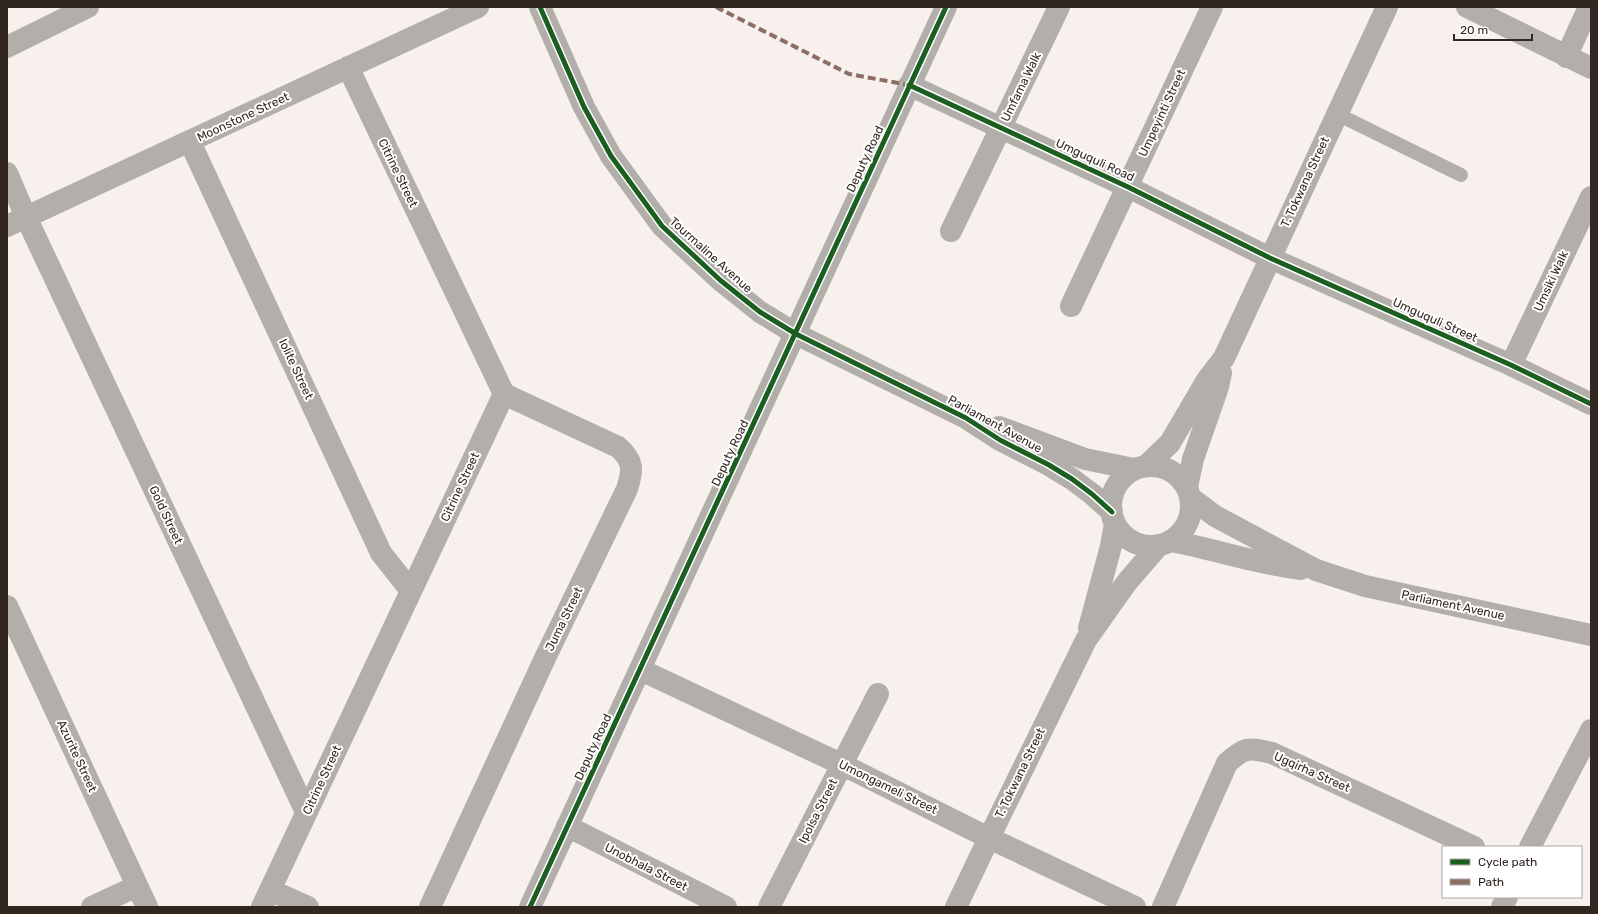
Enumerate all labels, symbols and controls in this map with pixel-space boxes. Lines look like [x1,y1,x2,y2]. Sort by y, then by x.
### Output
scale bar [1454,16,1532,42]
text: 20 m [1460,23,1488,37]
street label: Umfama Walk [998,49,1044,124]
street label: Umpeyinti Street [1136,67,1188,159]
street label: Moonstone Street [195,89,291,144]
street label: Deputy Road [843,124,887,194]
street label: T. Tokwana Street [1278,134,1332,230]
street label: Citrine Street [375,136,421,210]
street label: Umguquli Road [1054,136,1136,184]
street label: Tourmaline Avenue [667,214,755,296]
street label: Umsiki Walk [1531,248,1571,313]
street label: Umguquli Street [1390,295,1480,345]
street label: Iolite Street [276,337,316,402]
street label: Parliament Avenue [946,392,1045,456]
street label: Deputy Road [708,418,752,488]
street label: Citrine Street [438,450,482,524]
street label: Gold Street [146,484,186,547]
street label: Juma Street [542,584,586,653]
street label: Parliament Avenue [1400,587,1506,623]
street label: Deputy Road [571,712,615,782]
street label: Azurite Street [54,718,100,795]
street label: T. Tokwana Street [992,725,1048,820]
street label: Citrine Street [300,743,344,817]
street label: Ugqirha Street [1272,749,1352,795]
street label: Umongameli Street [836,757,940,817]
street label: Ipolsa Street [796,776,840,846]
street label: Unobhala Street [602,840,690,894]
legend [1442,846,1582,898]
text: Cycle path [1478,855,1537,869]
text: Path [1478,875,1504,889]

